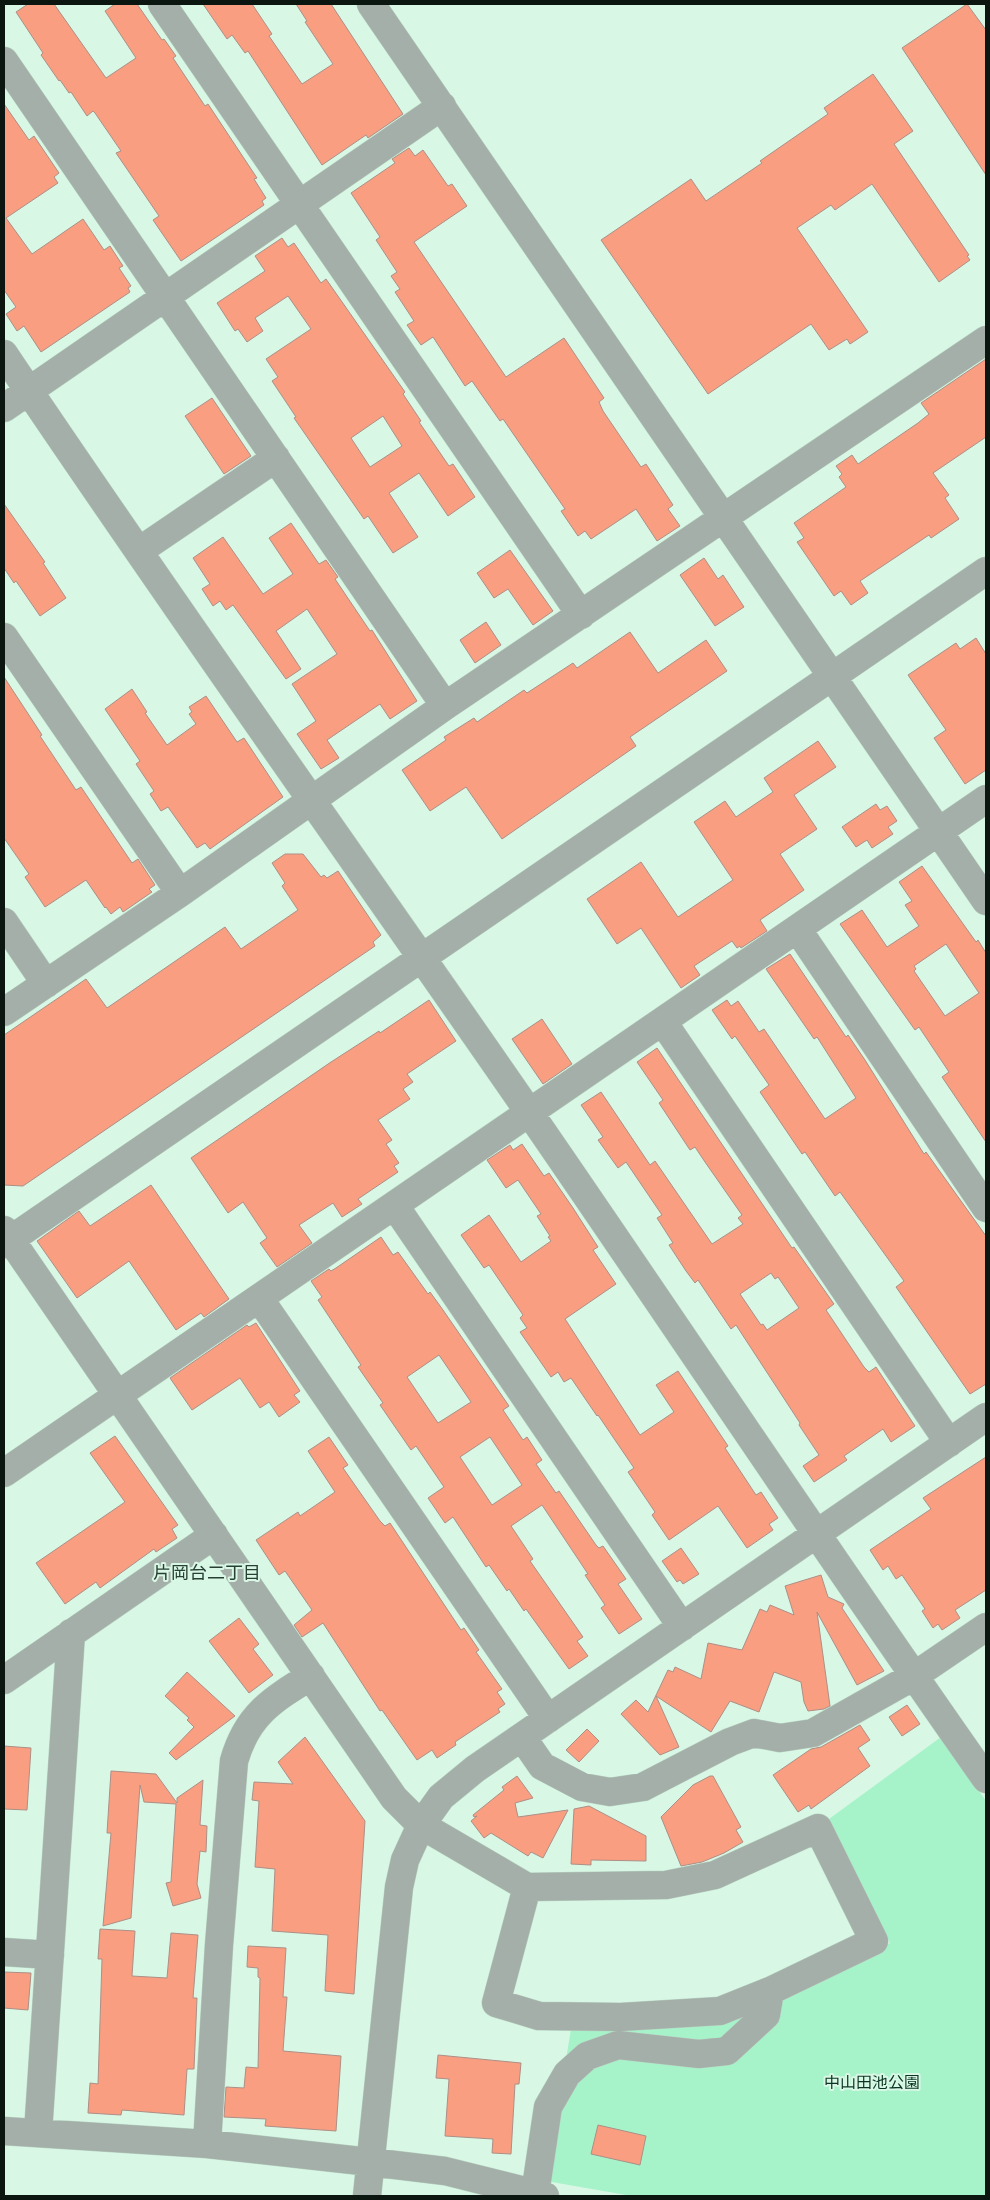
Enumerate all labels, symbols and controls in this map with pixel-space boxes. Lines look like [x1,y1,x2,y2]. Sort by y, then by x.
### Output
district label: 片岡台二丁目 [153,1562,261,1584]
park label: 中山田池公園 [824,2073,920,2092]

